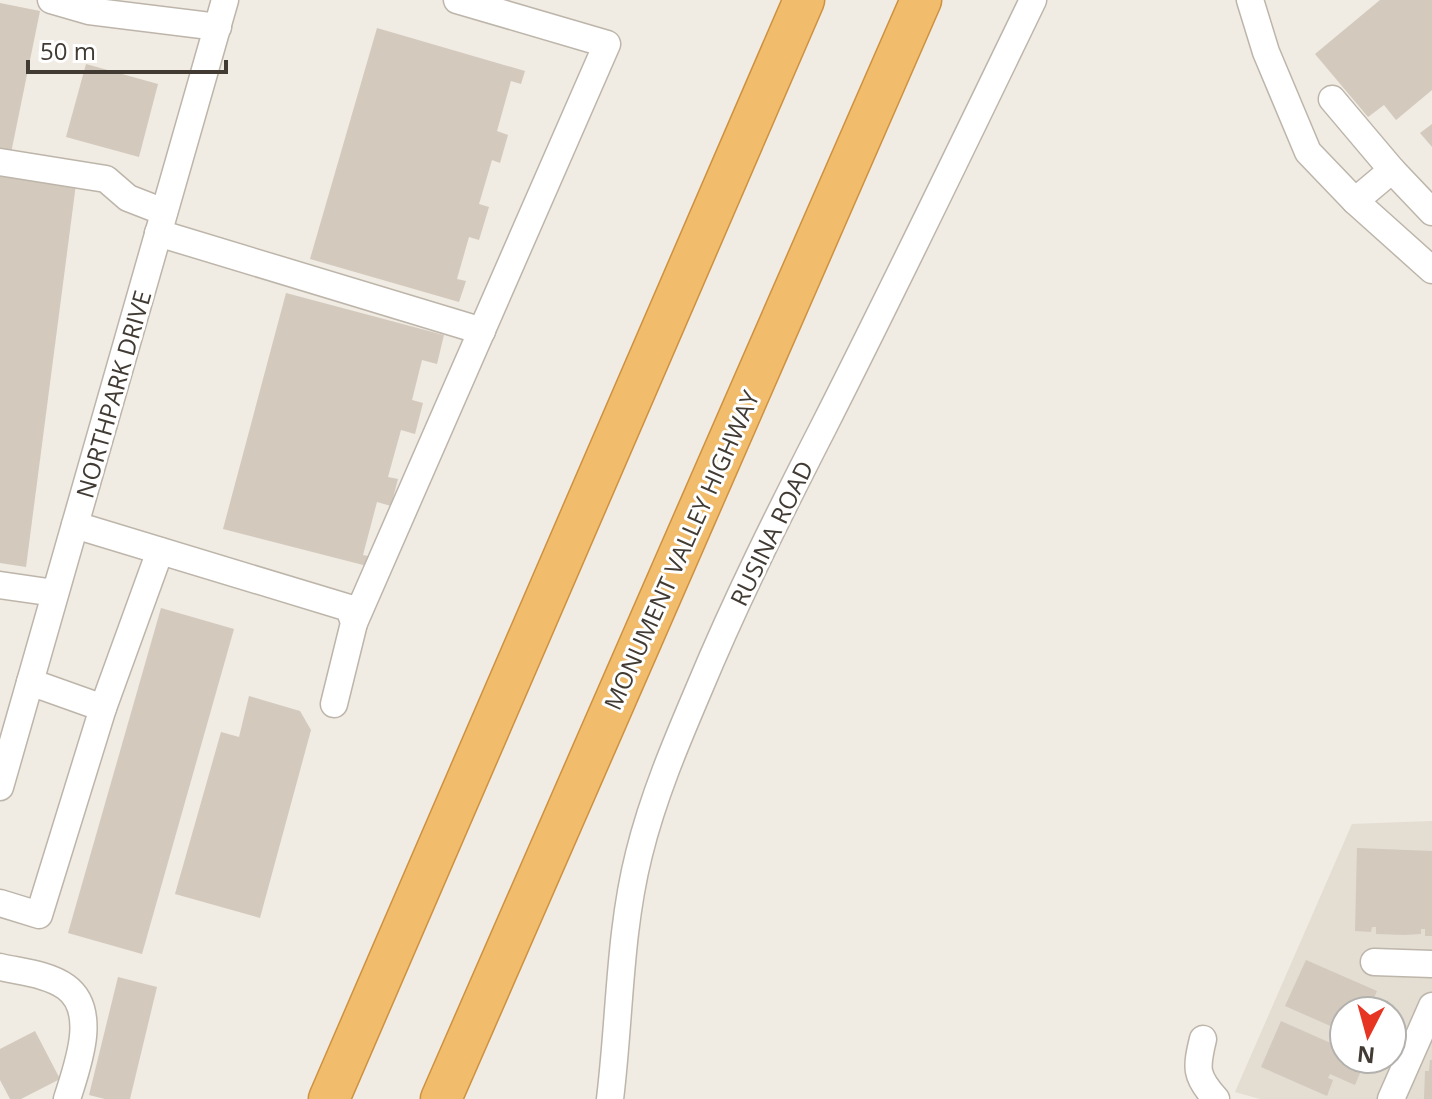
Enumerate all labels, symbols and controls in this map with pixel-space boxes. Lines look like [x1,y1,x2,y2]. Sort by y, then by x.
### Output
scale bar [28,24,226,74]
text: 50 m [40,34,96,67]
street label: NORTHPARK DRIVE [68,286,158,502]
street label: MONUMENT VALLEY HIGHWAY [596,385,767,715]
street label: RUSINA ROAD [722,455,820,611]
north arrow [1328,995,1408,1075]
text: N [1355,1040,1376,1072]

